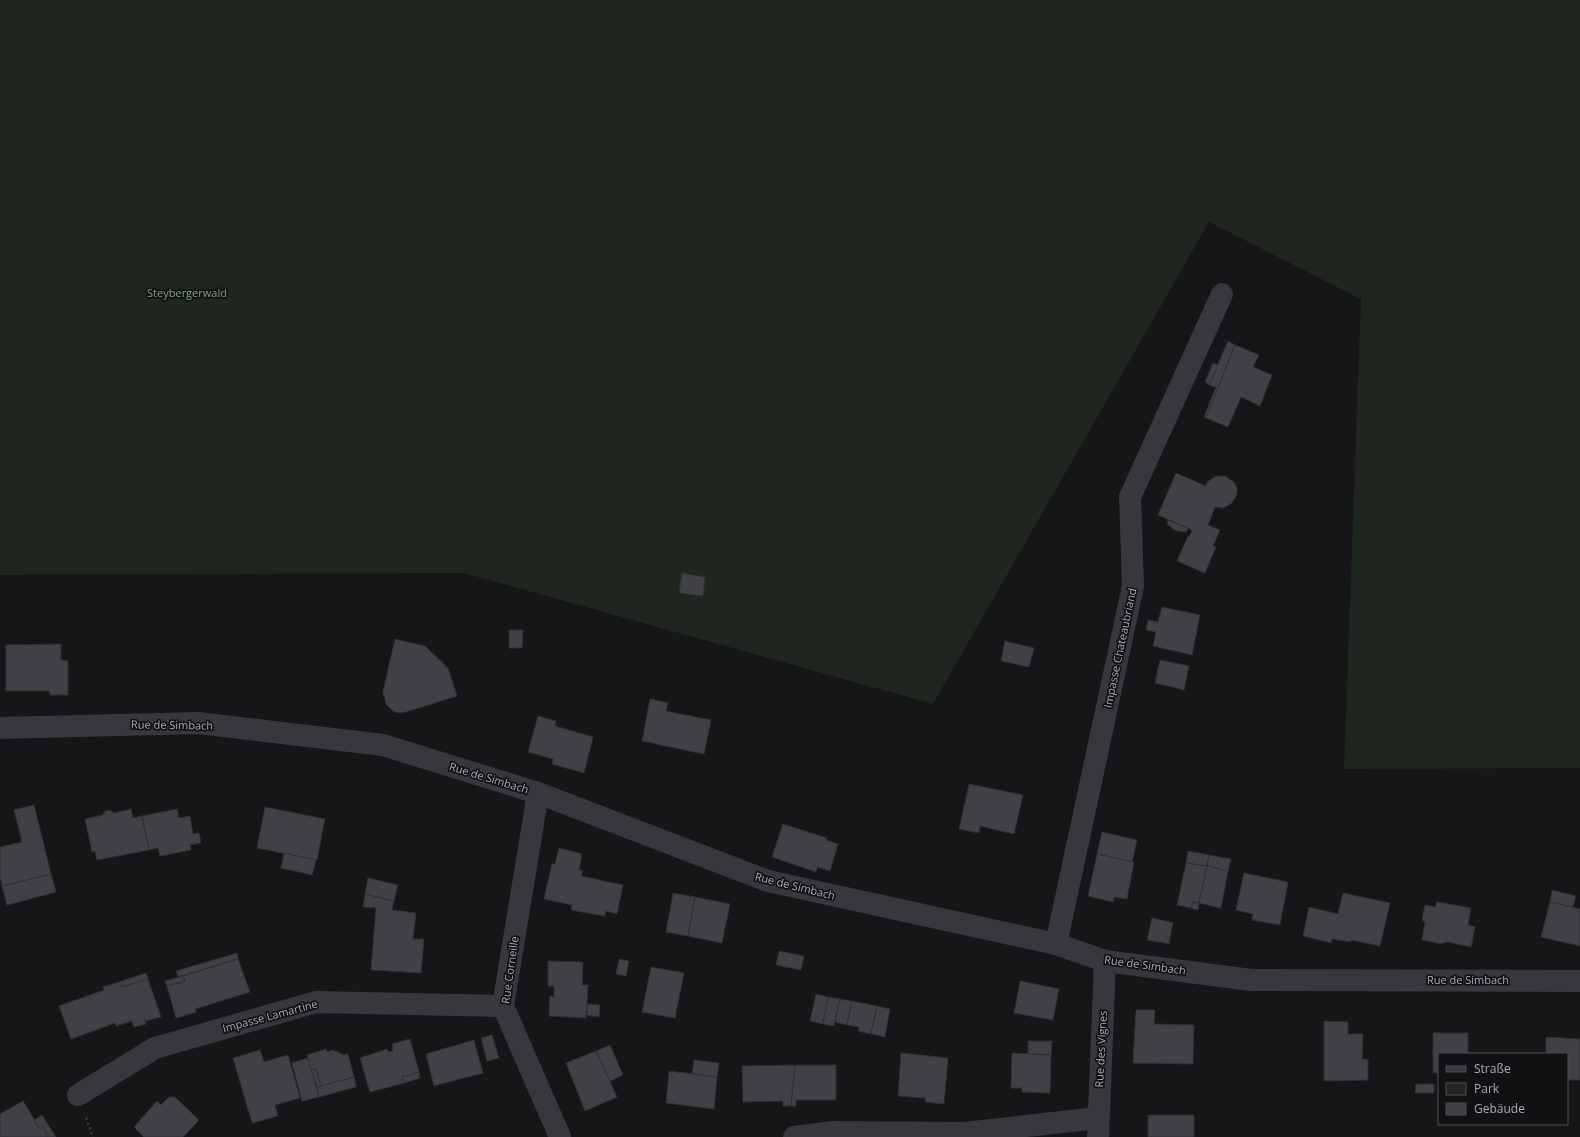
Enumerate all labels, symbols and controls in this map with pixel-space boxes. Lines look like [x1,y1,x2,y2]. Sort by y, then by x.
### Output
park label: Steybergerwald [147,285,227,300]
street label: Impasse Chateaubriand [1099,587,1140,709]
street label: Rue de Simbach [131,716,213,733]
street label: Rue de Simbach [448,758,531,797]
street label: Rue de Simbach [753,868,837,903]
street label: Rue Corneille [497,935,522,1005]
street label: Rue de Simbach [1103,951,1187,978]
street label: Rue de Simbach [1427,972,1509,987]
street label: Impasse Lamartine [221,996,319,1035]
street label: Rue des Vignes [1091,1010,1110,1088]
legend [1438,1053,1568,1125]
text: Straße [1474,1060,1511,1077]
text: Park [1474,1080,1500,1097]
text: Gebäude [1474,1100,1525,1117]

